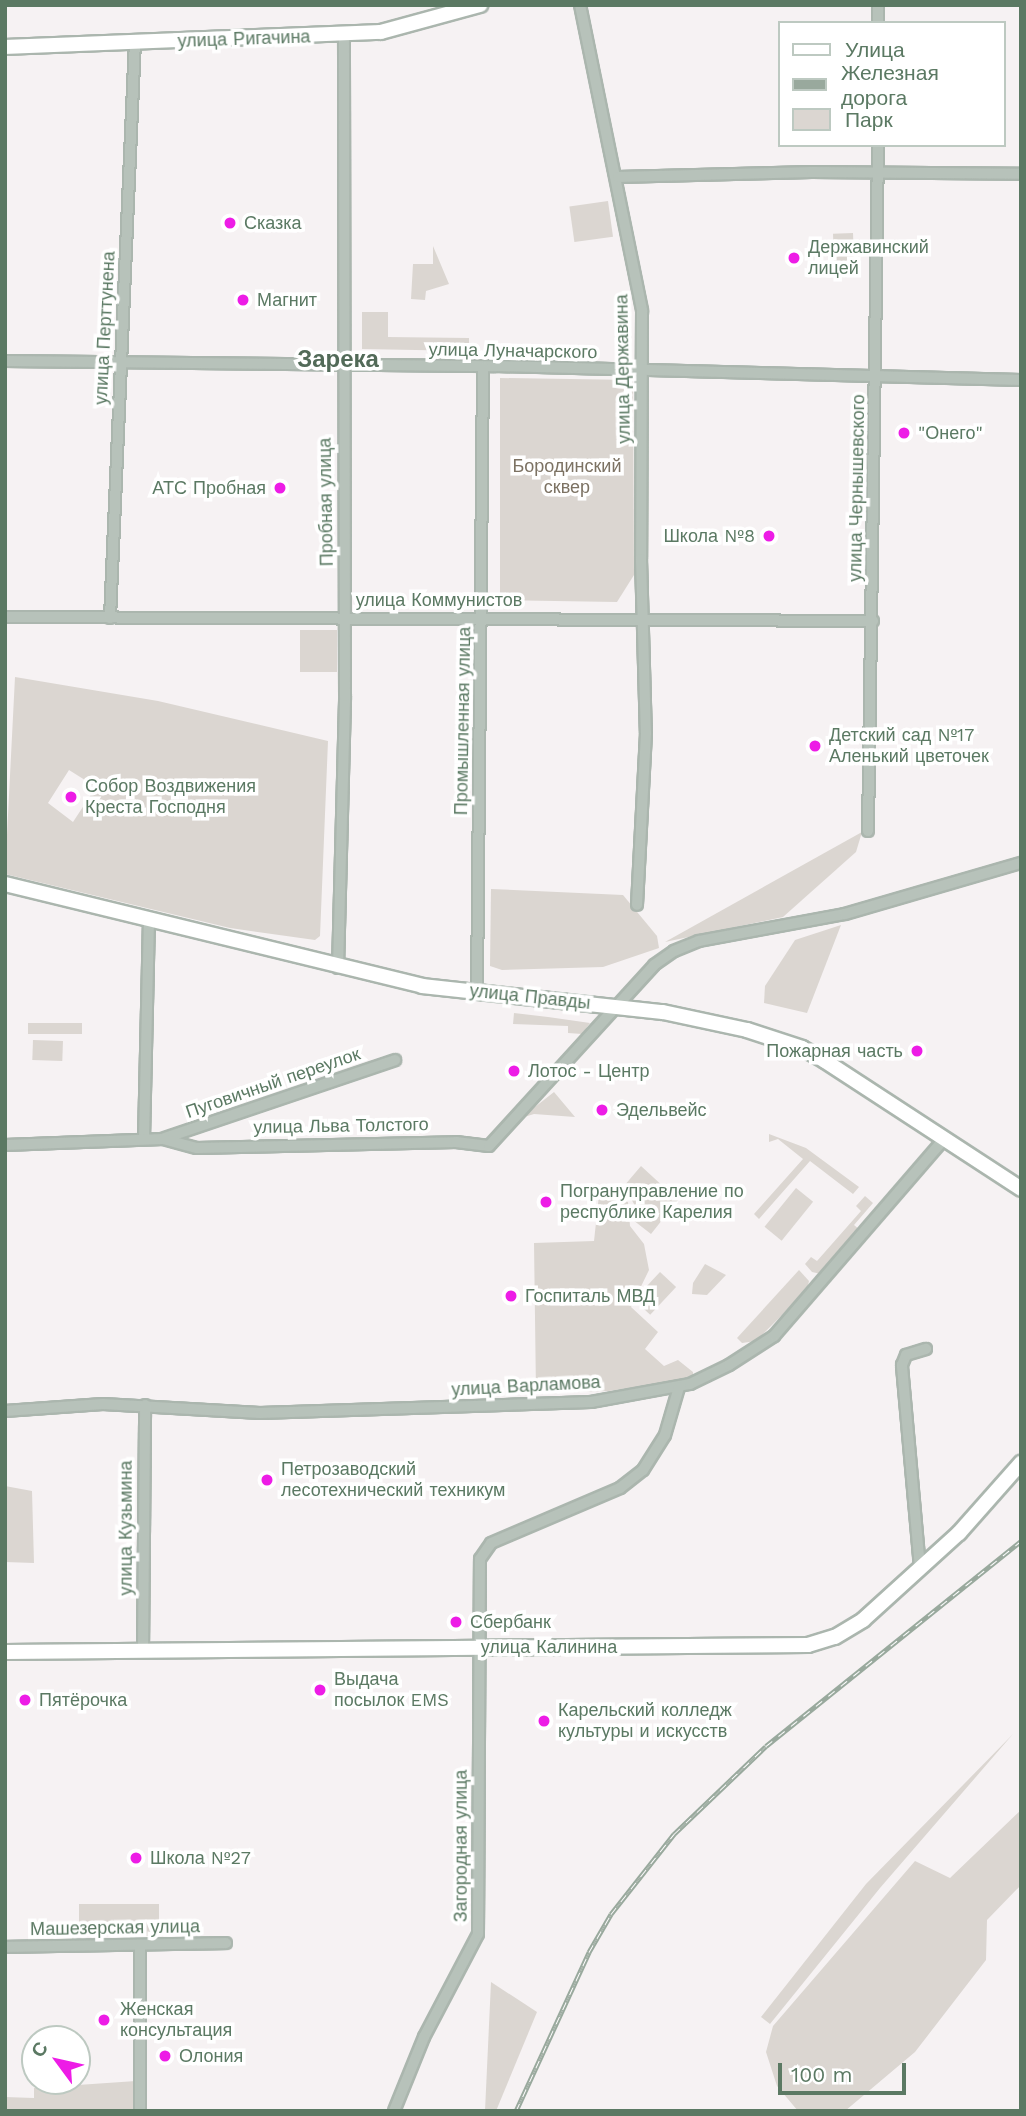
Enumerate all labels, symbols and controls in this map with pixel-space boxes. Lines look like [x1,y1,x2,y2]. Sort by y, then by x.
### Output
legend [778,21,1005,147]
street label: улица Ригачина [177,26,311,52]
text: Улица [845,37,905,62]
text: Железная дорога [841,60,939,110]
text: Парк [845,107,893,132]
place label: Сказка [244,212,302,234]
marker: Сказка [222,215,238,231]
place label: Державинский лицей [808,237,929,280]
marker: Державинский лицей [786,250,802,266]
street label: улица Перттунена [90,251,120,405]
place label: Магнит [257,289,317,311]
marker: Магнит [235,292,251,308]
street label: улица Державина [611,294,635,444]
street label: улица Луначарского [428,339,598,363]
district label: Зарека [297,346,379,374]
street label: улица Чернышевского [845,394,869,582]
place label: "Онего" [918,422,983,444]
marker: "Онего" [896,425,912,441]
street label: Пробная улица [314,438,338,566]
park label: Бородинский сквер [513,456,621,498]
place label: АТС Пробная [152,477,266,499]
marker: АТС Пробная [272,480,288,496]
place label: Школа №8 [663,525,755,547]
marker: Школа №8 [761,528,777,544]
street label: улица Коммунистов [356,589,522,611]
street label: Промышленная улица [451,627,475,815]
place label: Детский сад №17 Аленький цветочек [829,725,989,768]
marker: Детский сад №17 Аленький цветочек [807,738,823,754]
place label: Собор Воздвижения Креста Господня [85,776,256,818]
marker: Собор Воздвижения Креста Господня [63,789,79,805]
street label: улица Правды [469,980,591,1014]
place label: Пожарная часть [766,1040,903,1062]
street label: Пуговичный переулок [183,1043,363,1123]
marker: Пожарная часть [909,1043,925,1059]
place label: Лотос - Центр [528,1060,649,1082]
marker: Лотос - Центр [506,1063,522,1079]
place label: Эдельвейс [616,1099,707,1121]
marker: Эдельвейс [594,1102,610,1118]
street label: улица Льва Толстого [253,1114,429,1138]
place label: Погрануправление по республике Карелия [560,1181,744,1224]
marker: Погрануправление по республике Карелия [538,1194,554,1210]
place label: Госпиталь МВД [525,1285,655,1307]
marker: Госпиталь МВД [503,1288,519,1304]
street label: улица Варламова [451,1371,601,1401]
place label: Петрозаводский лесотехнический техникум [281,1459,505,1502]
street label: улица Кузьмина [115,1460,137,1596]
marker: Петрозаводский лесотехнический техникум [259,1472,275,1488]
place label: Сбербанк [470,1611,551,1633]
marker: Сбербанк [448,1614,464,1630]
street label: улица Калинина [481,1636,617,1658]
place label: Выдача посылок EMS [334,1669,449,1712]
marker: Выдача посылок EMS [312,1682,328,1698]
place label: Пятёрочка [39,1689,127,1711]
marker: Пятёрочка [17,1692,33,1708]
place label: Карельский колледж культуры и искусств [558,1700,732,1742]
marker: Карельский колледж культуры и искусств [536,1713,552,1729]
street label: Загородная улица [450,1770,472,1922]
place label: Школа №27 [150,1847,251,1869]
marker: Школа №27 [128,1850,144,1866]
street label: Машезерская улица [30,1916,200,1940]
place label: Женская консультация [120,1999,232,2042]
marker: Женская консультация [94,2010,114,2030]
north arrow [21,2025,91,2095]
text: С [26,2037,53,2061]
place label: Олония [179,2045,243,2067]
marker: Олония [157,2048,173,2064]
scale bar [781,2050,909,2094]
text: 100 m [791,2062,853,2087]

